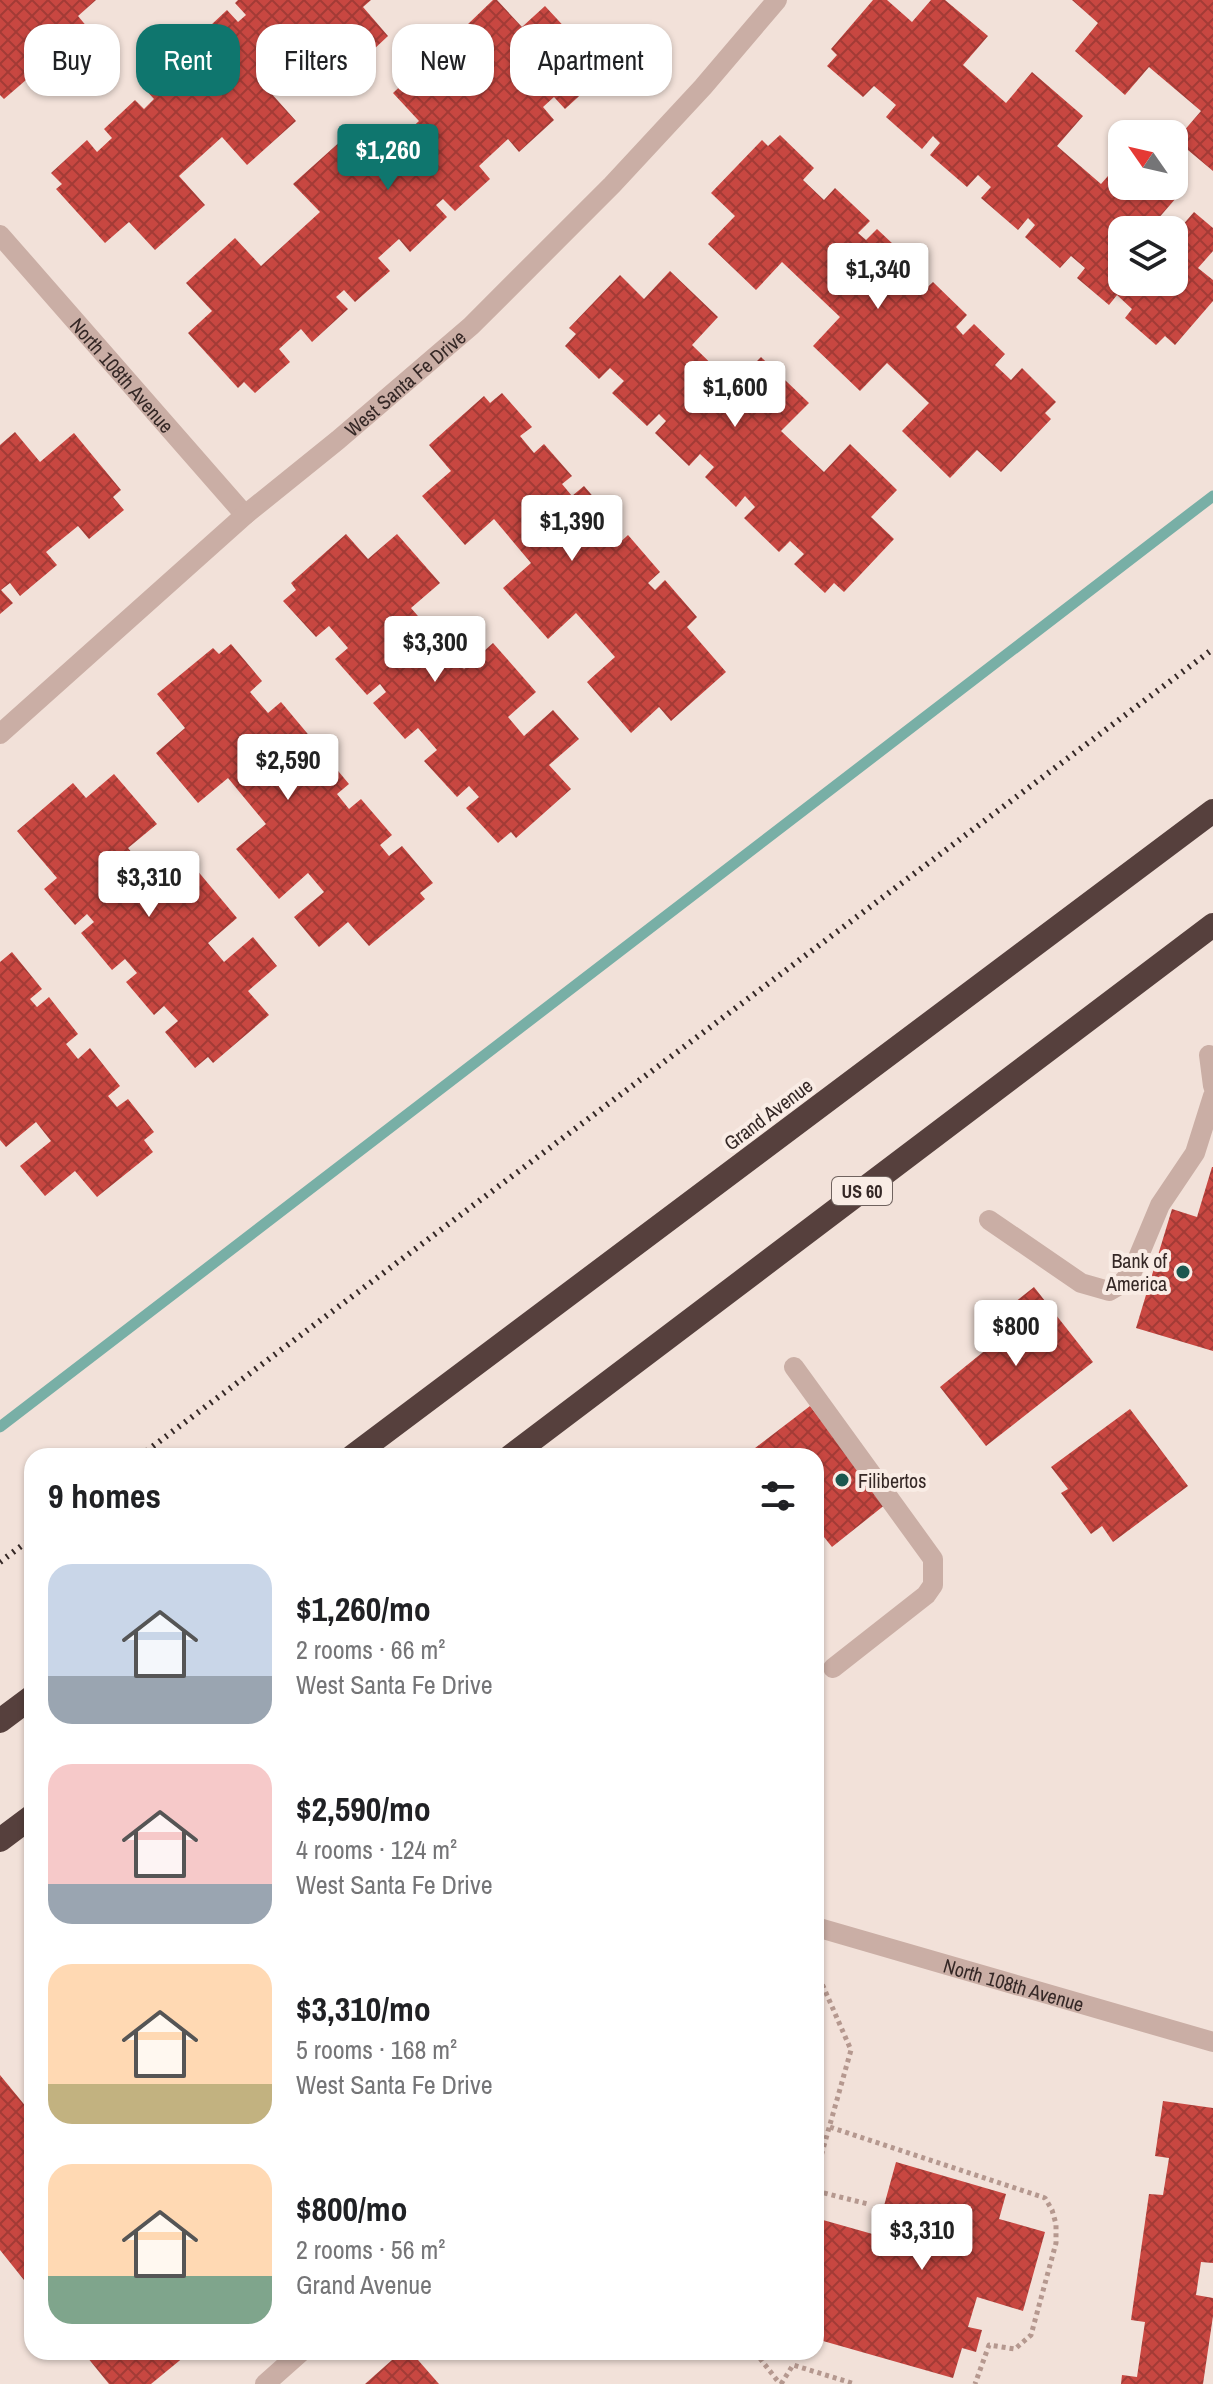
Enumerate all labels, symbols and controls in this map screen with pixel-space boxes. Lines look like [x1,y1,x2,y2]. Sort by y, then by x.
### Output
chip: Buy [24,24,120,96]
chip: Rent [136,24,240,96]
chip: Filters [256,24,376,96]
chip: New [392,24,494,96]
chip: Apartment [510,24,672,96]
north arrow [1108,120,1188,200]
map controls [1108,120,1188,296]
pin: $1,260 [323,124,453,192]
text: $1,260 [355,132,421,167]
button: layers [1108,216,1188,296]
pin: $1,340 [813,243,943,311]
text: $1,340 [845,251,911,286]
street label: North 108th Avenue [65,312,180,438]
street label: West Santa Fe Drive [339,323,471,442]
pin: $1,600 [670,361,800,429]
text: $1,600 [702,369,768,404]
pin: $1,390 [507,495,637,563]
text: $1,390 [539,503,605,538]
pin: $3,300 [370,616,500,684]
text: $3,300 [402,624,468,659]
pin: $2,590 [223,734,353,802]
text: $2,590 [255,742,321,777]
pin: $3,310 [84,851,214,919]
text: $3,310 [116,859,182,894]
street label: Grand Avenue [718,1072,818,1156]
road number: US 60 [832,1177,892,1205]
place label: Bank of America [1105,1247,1167,1297]
marker: Bank of America [1174,1263,1192,1281]
pin: $800 [969,1300,1063,1368]
text: $800 [992,1308,1040,1343]
place label: Filibertos [858,1467,926,1494]
marker: Filibertos [833,1471,851,1489]
text: 9 homes [48,1473,161,1519]
icon: filters [756,1474,800,1518]
text: $1,260/mo [296,1586,431,1632]
icon: home [112,1596,208,1692]
text: 2 rooms · 66 m² [296,1632,445,1667]
text: West Santa Fe Drive [296,1667,492,1702]
text: $2,590/mo [296,1786,431,1832]
icon: home [112,1796,208,1892]
text: 4 rooms · 124 m² [296,1832,457,1867]
text: West Santa Fe Drive [296,1867,492,1902]
street label: North 108th Avenue [941,1951,1087,2017]
text: $3,310/mo [296,1986,431,2032]
icon: home [112,1996,208,2092]
text: 5 rooms · 168 m² [296,2032,457,2067]
text: West Santa Fe Drive [296,2067,492,2102]
text: $800/mo [296,2186,408,2232]
icon: home [112,2196,208,2292]
pin: $3,310 [857,2204,987,2272]
text: $3,310 [889,2212,955,2247]
text: 2 rooms · 56 m² [296,2232,445,2267]
text: Grand Avenue [296,2267,432,2302]

